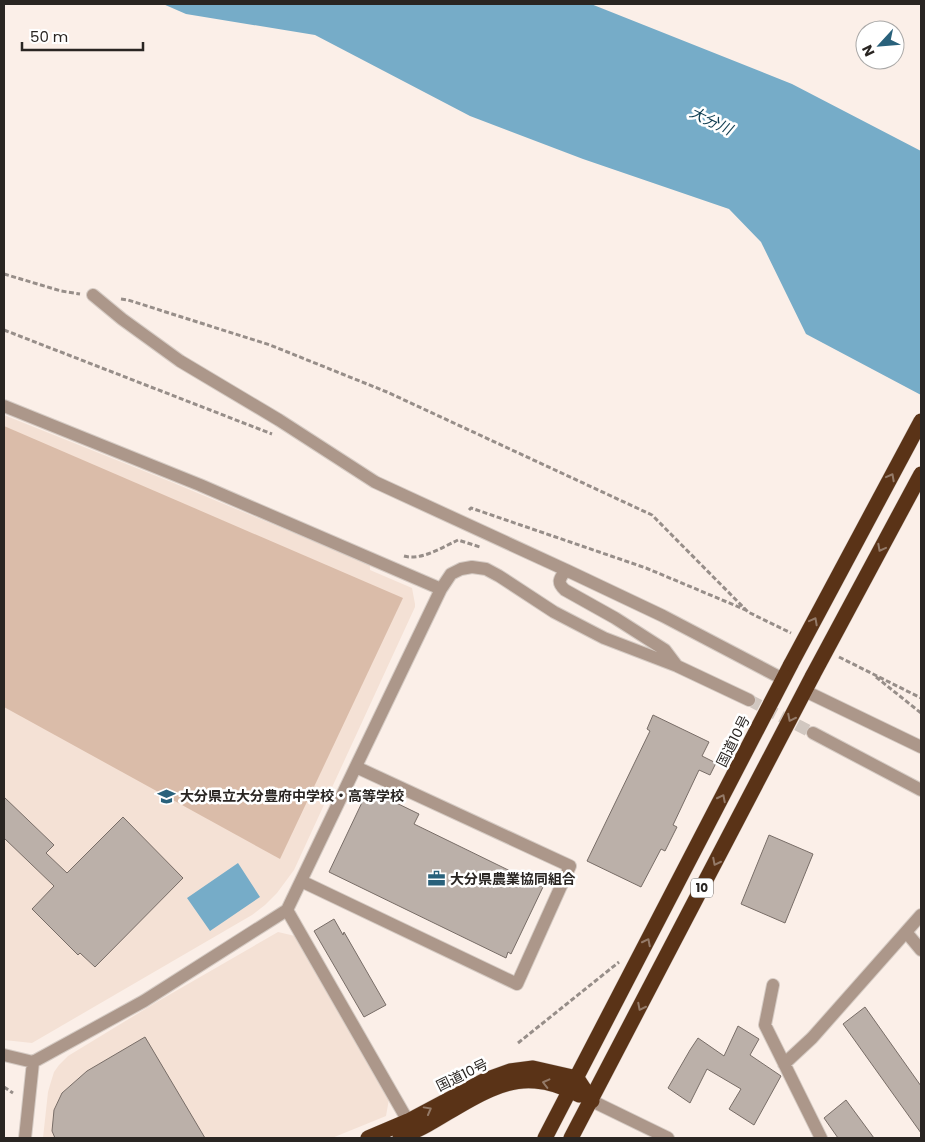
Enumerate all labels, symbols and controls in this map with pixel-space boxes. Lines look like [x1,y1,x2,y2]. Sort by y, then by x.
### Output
scale bar [22,20,144,52]
north arrow [855,20,905,70]
text: 50 m [30,26,68,47]
text: N [857,42,880,60]
water label: 大分川 [686,101,738,141]
one-way arrow [885,474,895,483]
one-way arrow [878,543,888,552]
one-way arrow [808,617,818,626]
street label: 国道10号 [712,712,754,770]
one-way arrow [787,713,797,722]
school or university icon: 大分県立大分豊府中学校・高等学校 [156,786,176,806]
place label: 大分県立大分豊府中学校・高等学校 [180,786,404,806]
one-way arrow [716,794,726,803]
one-way arrow [712,857,722,866]
office icon: 大分県農業協同組合 [426,869,446,889]
place label: 大分県農業協同組合 [450,869,576,889]
road number: 10 [691,878,713,898]
one-way arrow [641,938,651,947]
one-way arrow [637,1001,647,1010]
street label: 国道10号 [433,1054,491,1096]
one-way arrow [542,1078,551,1089]
one-way arrow [422,1107,431,1117]

